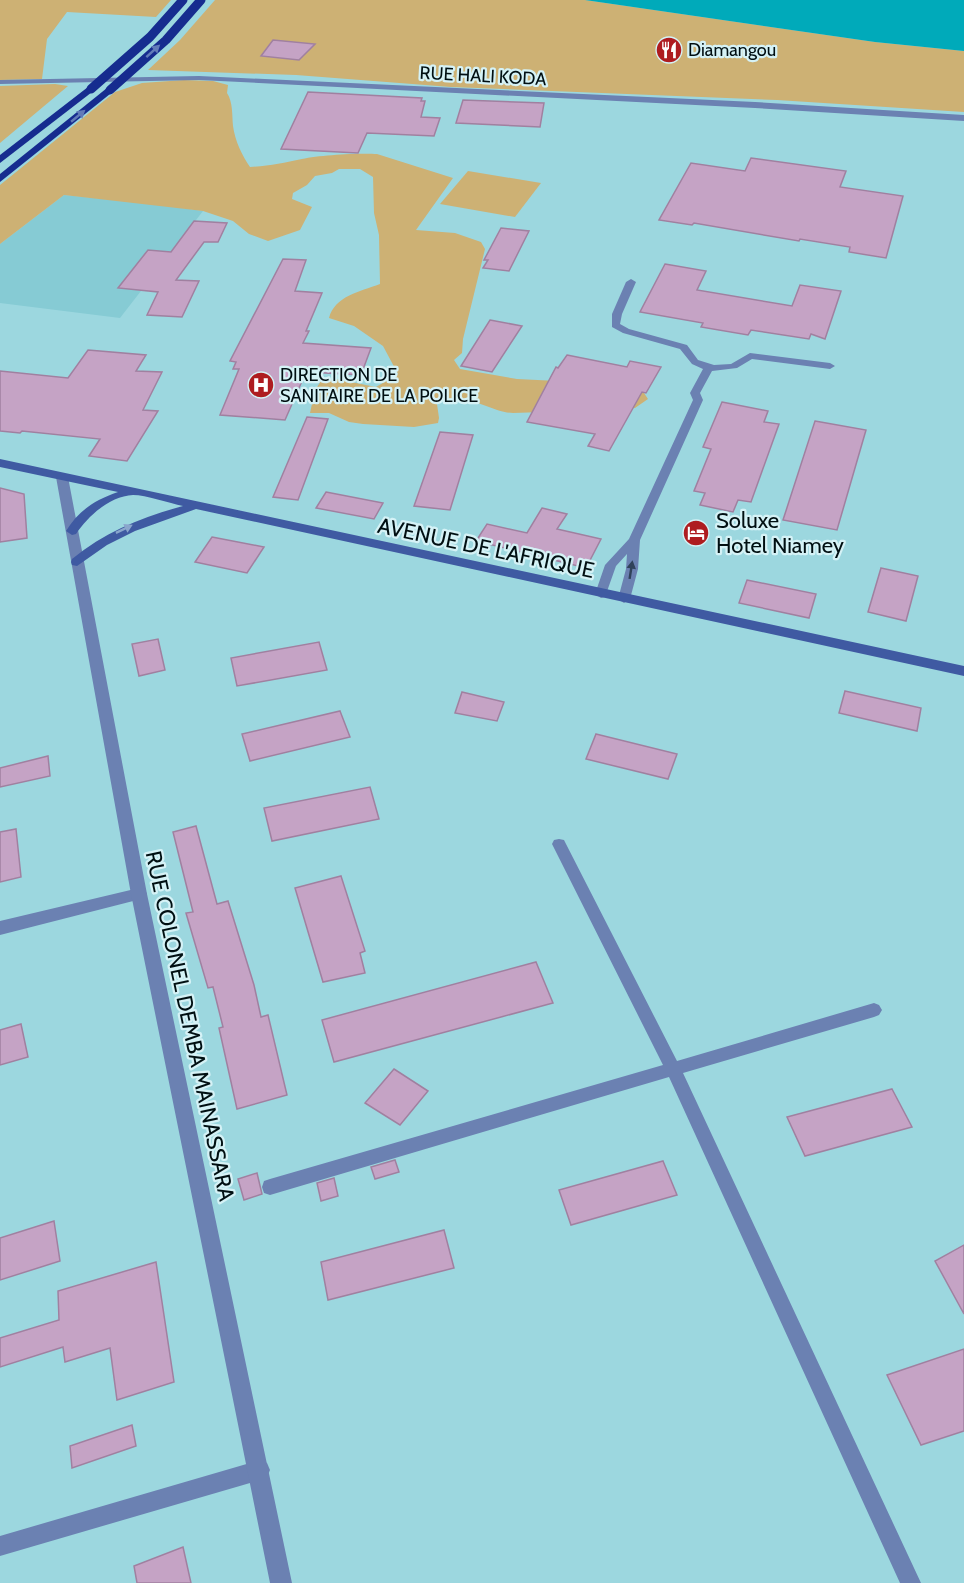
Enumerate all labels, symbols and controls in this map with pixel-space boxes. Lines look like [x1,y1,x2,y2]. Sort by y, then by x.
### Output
restaurant icon: Diamangou [654,35,684,65]
place label: Diamangou [688,39,776,61]
one-way arrow [145,45,160,58]
street label: RUE HALI KODA [419,62,547,90]
one-way arrow [71,111,86,123]
place label: DIRECTION DE SANITAIRE DE LA POLICE [280,364,478,407]
hospital icon: DIRECTION DE SANITAIRE DE LA POLICE [246,370,276,400]
place label: Soluxe Hotel Niamey [716,507,844,559]
street label: AVENUE DE L'AFRIQUE [375,512,597,584]
hotel icon: Soluxe Hotel Niamey [681,518,711,548]
one-way arrow [116,525,133,534]
one-way arrow [627,560,636,579]
street label: RUE COLONEL DEMBA MAINASSARA [140,848,240,1204]

